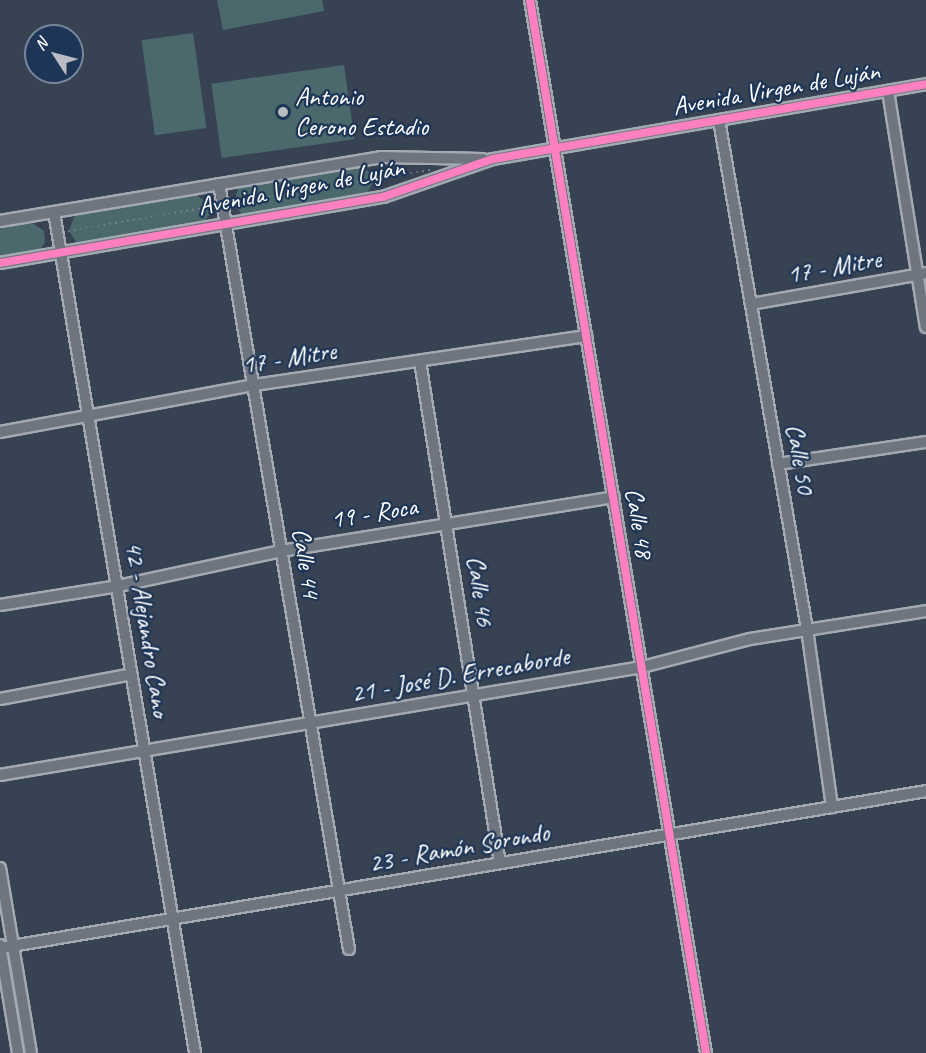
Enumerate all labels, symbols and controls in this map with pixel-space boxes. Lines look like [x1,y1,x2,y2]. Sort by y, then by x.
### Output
north arrow [24,24,84,84]
text: N [30,35,52,54]
street label: Avenida Virgen de Luján [670,55,882,123]
place label: Antonio Cerono Estadio [295,81,428,142]
marker: Antonio Cerono Estadio [276,105,290,119]
street label: Avenida Virgen de Luján [195,152,407,222]
street label: 17 - Mitre [785,243,883,291]
street label: 17 - Mitre [240,335,338,381]
street label: Calle 50 [779,422,821,496]
street label: Calle 48 [618,486,660,560]
street label: 19 - Roca [329,491,419,535]
street label: Calle 44 [285,526,327,600]
street label: 42 - Alejandro Cano [118,539,176,719]
street label: Calle 46 [460,554,500,628]
street label: 21 - José D. Errecaborde [348,640,572,710]
street label: 23 - Ramón Sorondo [366,817,552,879]

